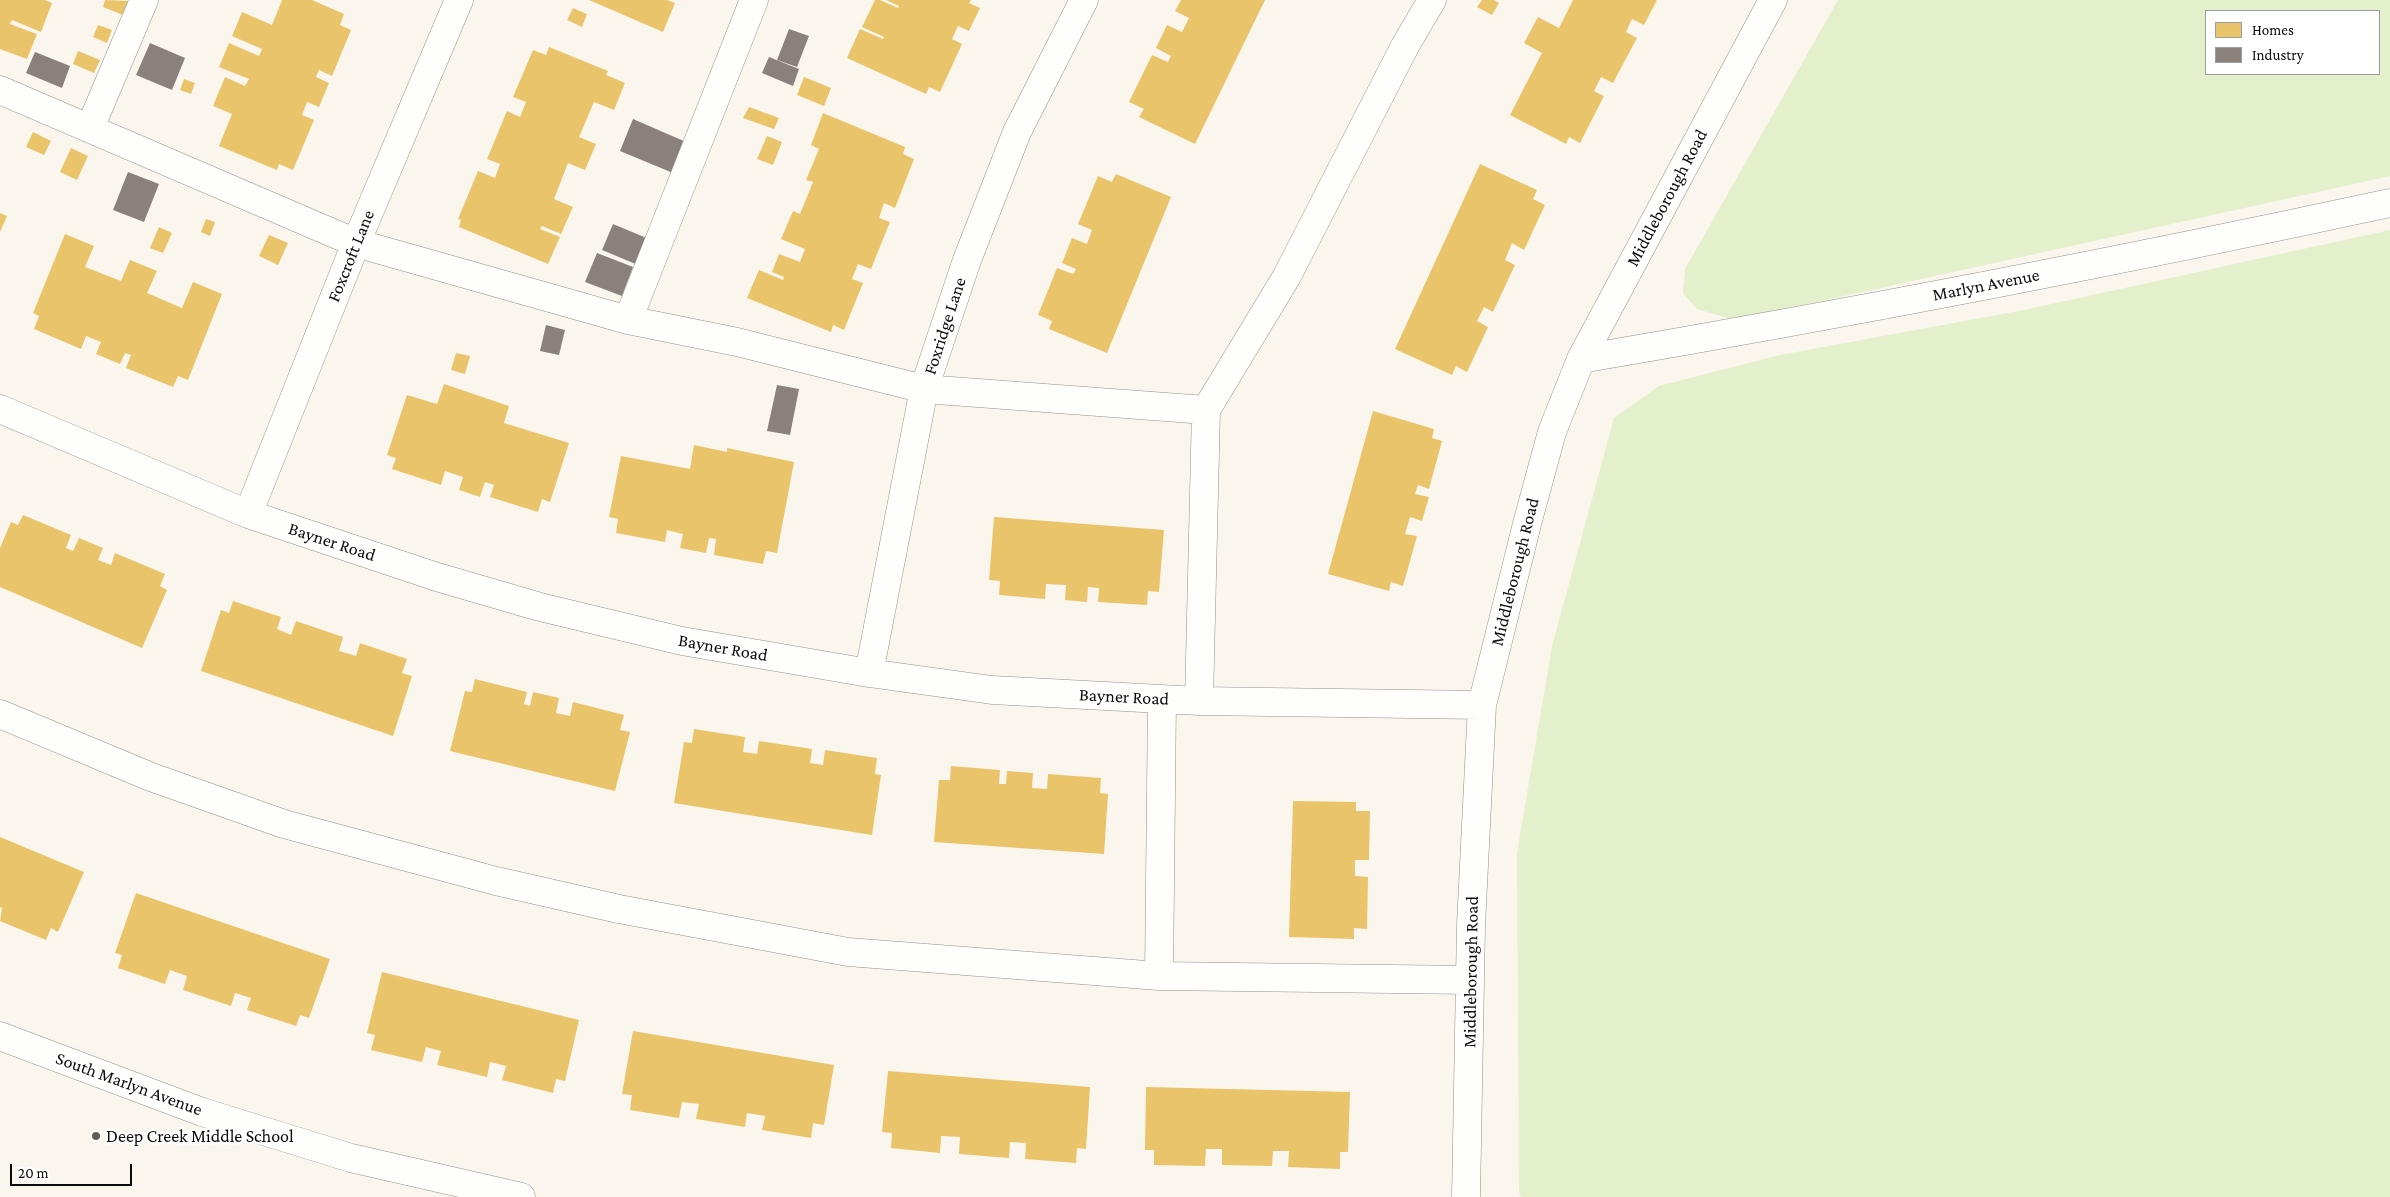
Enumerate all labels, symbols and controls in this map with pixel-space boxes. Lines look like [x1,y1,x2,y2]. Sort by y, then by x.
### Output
legend [2205,10,2380,75]
text: Homes [2252,22,2294,38]
text: Industry [2252,47,2304,63]
street label: Middleborough Road [1622,126,1712,270]
street label: Foxcroft Lane [323,207,379,305]
street label: Marlyn Avenue [1931,264,2041,306]
street label: Foxridge Lane [919,275,971,377]
street label: Middleborough Road [1486,496,1544,648]
street label: Bayner Road [286,518,378,566]
street label: Bayner Road [677,630,769,666]
street label: Bayner Road [1078,684,1170,710]
street label: Middleborough Road [1459,896,1483,1048]
street label: South Marlyn Avenue [53,1047,205,1121]
place label: Deep Creek Middle School [106,1125,294,1147]
marker: Deep Creek Middle School [90,1130,102,1142]
scale bar [12,1154,135,1186]
text: 20 m [18,1165,49,1181]

